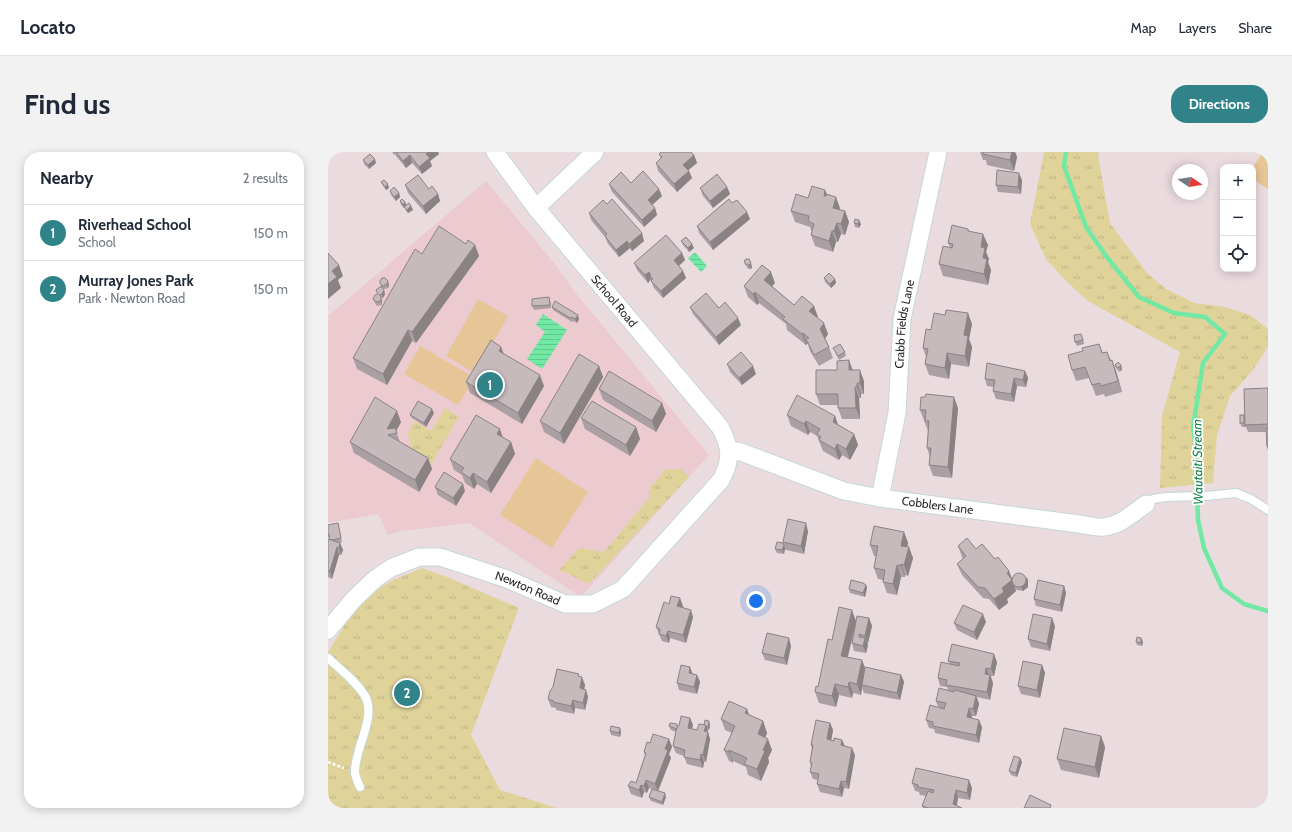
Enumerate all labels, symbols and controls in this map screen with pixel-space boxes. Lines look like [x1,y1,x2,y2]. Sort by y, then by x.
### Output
text: Locato [20,16,76,39]
text: Map [1131,19,1156,37]
text: Layers [1178,19,1216,37]
text: Share [1238,19,1272,37]
button: Directions [1171,85,1268,123]
text: Find us [24,87,110,121]
north arrow [1172,164,1208,200]
map controls [1220,164,1256,272]
button: + [1220,164,1256,200]
text: Nearby [40,168,93,188]
text: 2 results [243,170,288,186]
button: − [1220,200,1256,236]
text: Riverhead School [78,216,191,234]
text: 1 [51,225,55,241]
text: 150 m [253,225,288,241]
text: School [78,234,116,250]
button: locate [1220,236,1256,272]
street label: School Road [588,271,641,330]
text: Murray Jones Park [78,272,194,290]
street label: Crabb Fields Lane [891,278,917,369]
text: 2 [50,281,56,297]
text: 150 m [253,281,288,297]
text: Park · Newton Road [78,290,185,306]
pin: 1 [477,370,503,400]
water label: Wautaiti Stream [1188,419,1206,505]
street label: Cobblers Lane [901,493,974,517]
street label: Newton Road [493,568,563,608]
your location [746,591,766,611]
pin: 2 [394,678,420,708]

